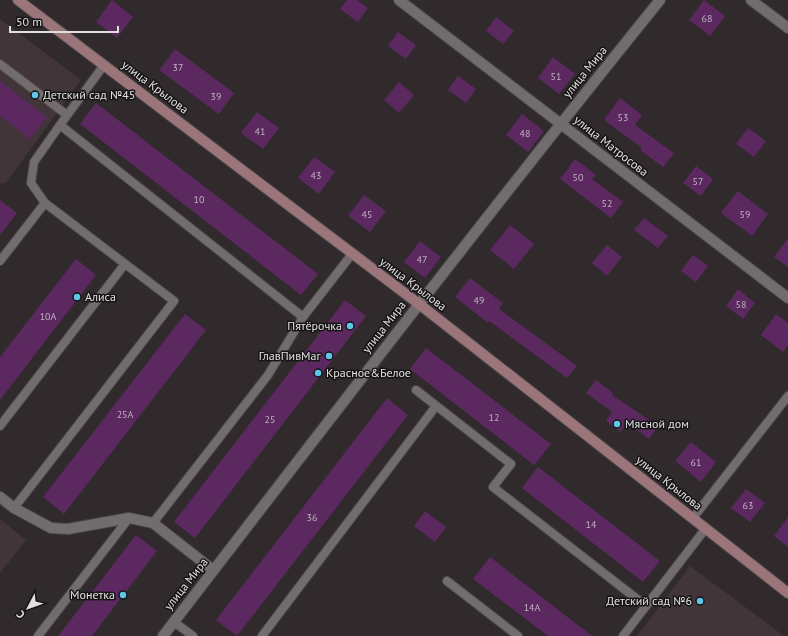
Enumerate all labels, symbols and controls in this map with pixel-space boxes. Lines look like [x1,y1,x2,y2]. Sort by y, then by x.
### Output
scale bar [10,8,118,34]
house number: 68 [702,12,712,25]
text: 50 m [16,14,42,29]
street label: улица Мира [559,43,610,101]
street label: улица Крылова [119,57,192,117]
house number: 37 [173,61,183,74]
house number: 51 [551,70,561,83]
place label: Детский сад №45 [43,87,135,102]
marker: Детский сад №45 [30,90,40,100]
house number: 39 [211,90,221,103]
house number: 53 [618,111,628,124]
street label: улица Матросова [571,112,652,179]
house number: 41 [255,125,265,138]
house number: 48 [520,127,530,140]
house number: 43 [311,169,321,182]
house number: 50 [573,171,584,184]
house number: 57 [693,175,703,188]
house number: 10 [194,193,205,206]
house number: 52 [602,197,612,210]
house number: 45 [362,208,372,221]
house number: 59 [740,208,750,221]
house number: 47 [417,253,427,266]
street label: улица Крылова [377,254,450,314]
place label: Алиса [85,289,116,304]
marker: Алиса [72,292,82,302]
house number: 49 [474,294,484,307]
street label: улица Мира [359,298,409,356]
house number: 58 [736,298,746,311]
house number: 10А [40,310,57,323]
place label: Пятёрочка [287,318,342,333]
marker: Пятёрочка [345,321,355,331]
place label: ГлавПивМаг [259,348,322,363]
marker: ГлавПивМаг [324,351,334,361]
place label: Красное&Белое [326,365,411,380]
marker: Красное&Белое [313,368,323,378]
house number: 25А [117,408,134,421]
house number: 12 [489,411,499,424]
house number: 25 [265,413,275,426]
place label: Мясной дом [625,416,689,431]
marker: Мясной дом [612,419,622,429]
street label: улица Крылова [633,452,705,513]
house number: 61 [691,456,701,469]
house number: 63 [743,499,753,512]
house number: 36 [307,511,317,524]
house number: 14 [586,518,597,531]
street label: улица Мира [161,555,211,613]
place label: Монетка [70,587,115,602]
north arrow [8,588,48,628]
marker: Монетка [118,590,128,600]
place label: Детский сад №6 [606,593,692,608]
marker: Детский сад №6 [695,596,705,606]
house number: 14А [524,601,541,614]
text: С [13,608,28,621]

